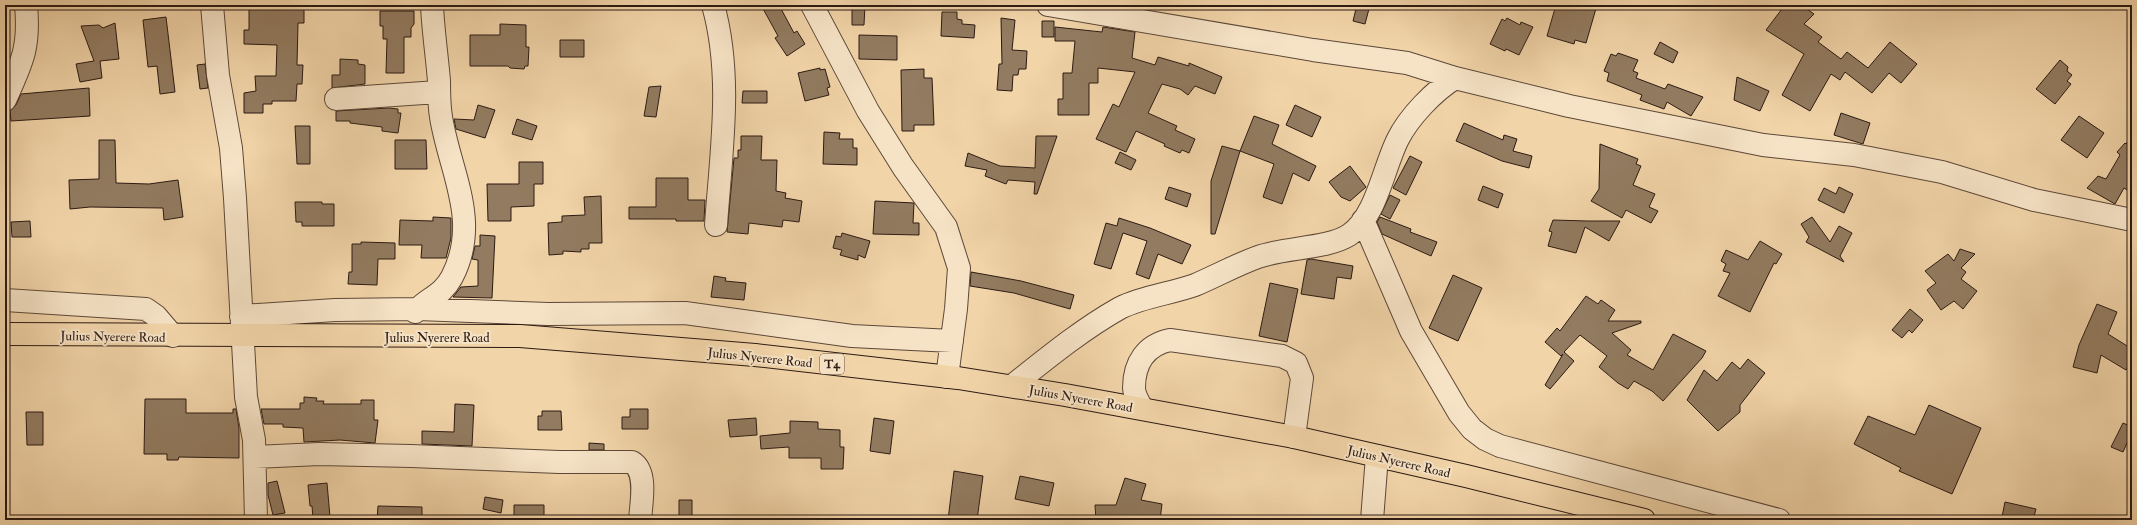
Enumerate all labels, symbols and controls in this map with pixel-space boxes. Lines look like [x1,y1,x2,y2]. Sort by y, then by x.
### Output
street label: Julius Nyerere Road [59,328,166,347]
street label: Julius Nyerere Road [383,330,490,347]
street label: Julius Nyerere Road [706,344,814,373]
road number: T4 [820,354,844,374]
street label: Julius Nyerere Road [1026,382,1135,417]
street label: Julius Nyerere Road [1345,442,1452,483]

